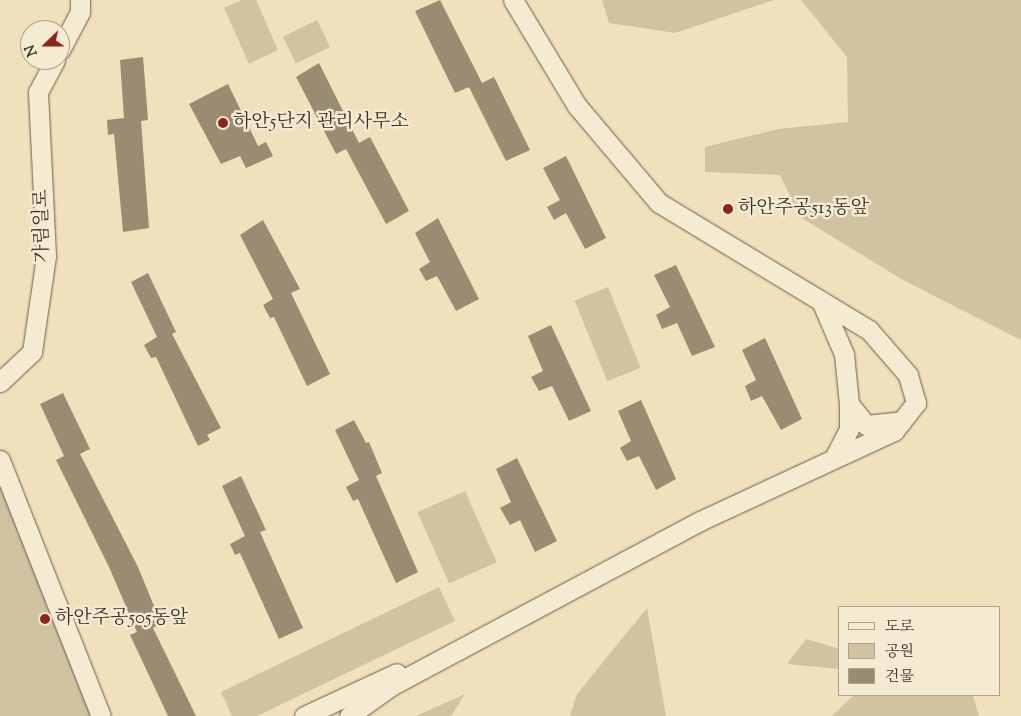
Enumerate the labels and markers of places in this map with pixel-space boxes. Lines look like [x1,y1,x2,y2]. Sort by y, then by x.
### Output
place label: 하안5단지 관리사무소 [233,112,409,134]
marker: 하안5단지 관리사무소 [217,117,229,129]
place label: 하안주공513동앞 [738,198,869,220]
marker: 하안주공513동앞 [722,203,734,215]
place label: 하안주공505동앞 [55,608,188,630]
marker: 하안주공505동앞 [39,613,51,625]

